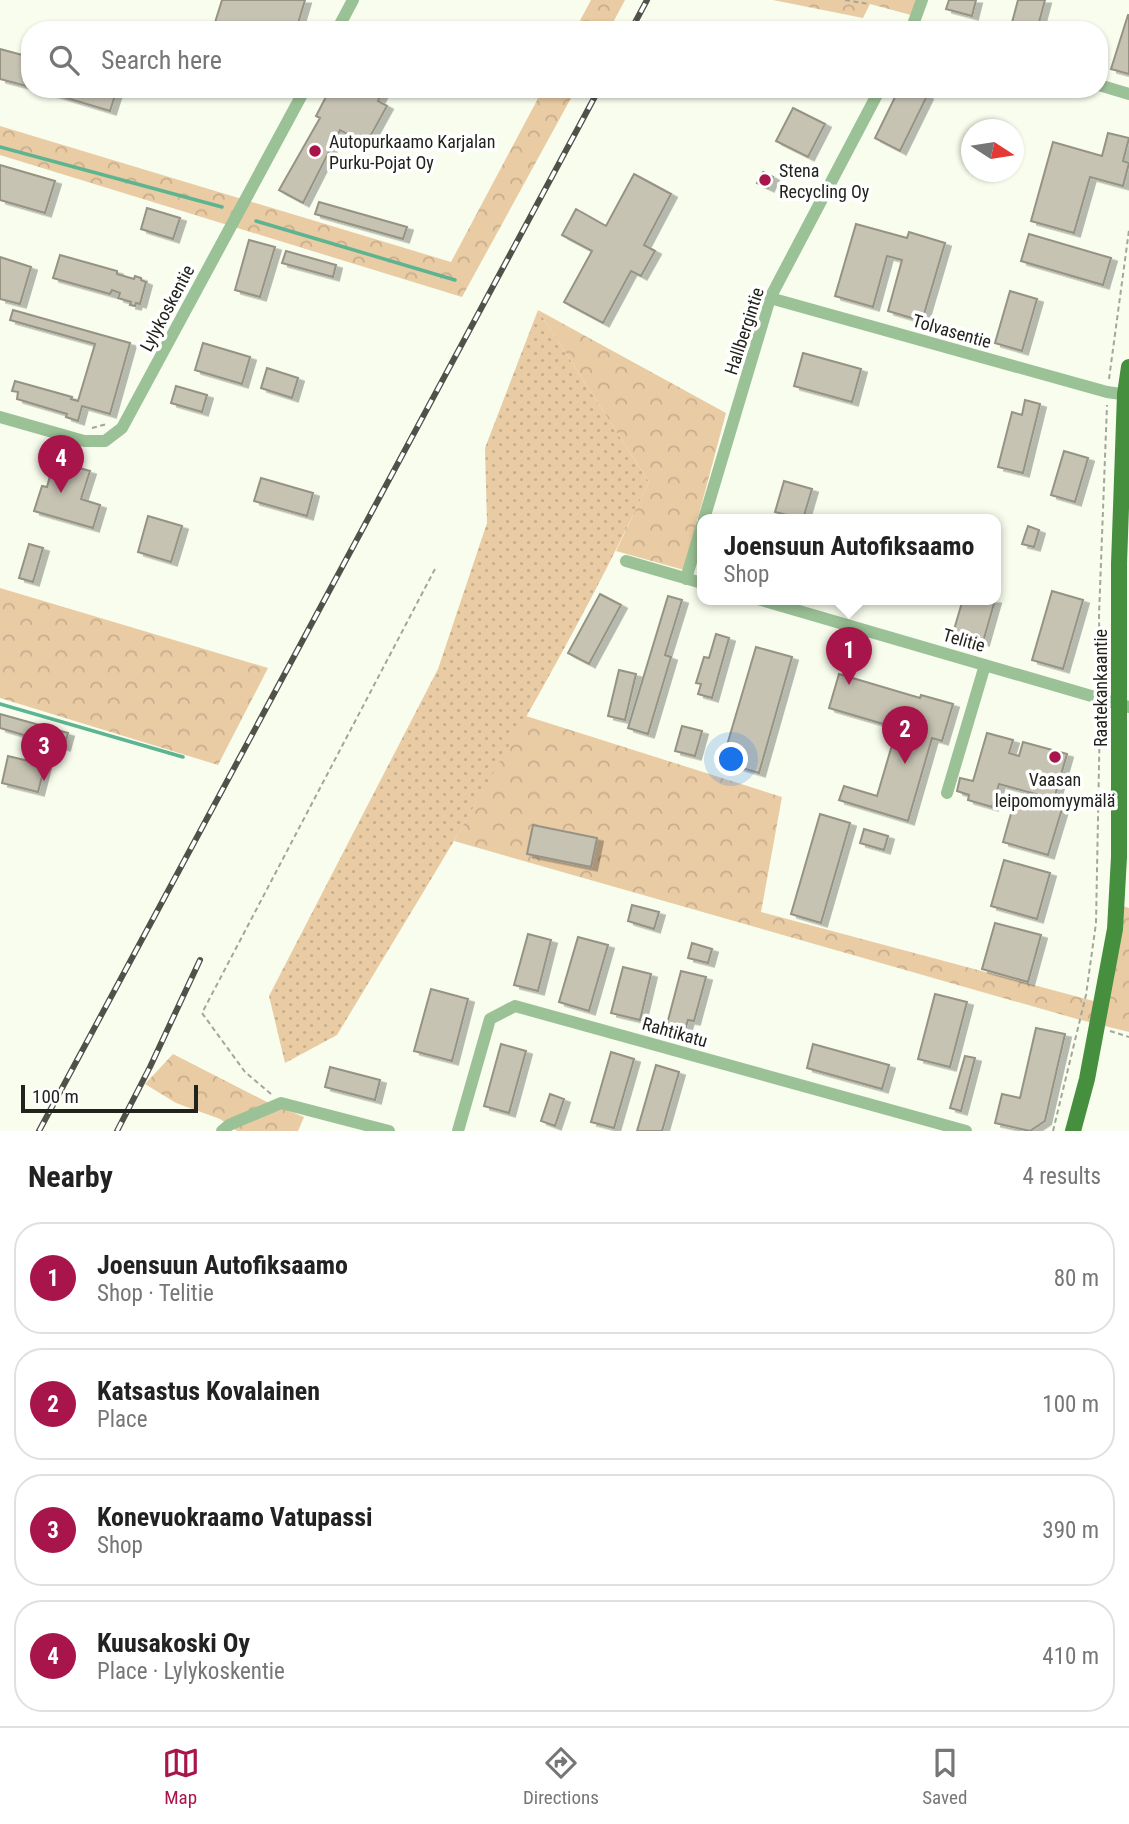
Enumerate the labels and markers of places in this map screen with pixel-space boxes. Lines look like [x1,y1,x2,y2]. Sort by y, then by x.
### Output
place label: Autopurkaamo Karjalan Purku-Pojat Oy [329,131,495,173]
marker: Autopurkaamo Karjalan Purku-Pojat Oy [307,143,323,159]
place label: Stena Recycling Oy [779,160,870,202]
marker: Stena Recycling Oy [757,172,773,188]
pin: 4 [38,435,84,493]
pin: 1 [826,627,872,685]
pin: 2 [882,706,928,764]
pin: 3 [21,723,67,781]
marker: Vaasan leipomomyymälä [1047,749,1063,765]
place label: Vaasan leipomomyymälä [995,769,1115,811]

